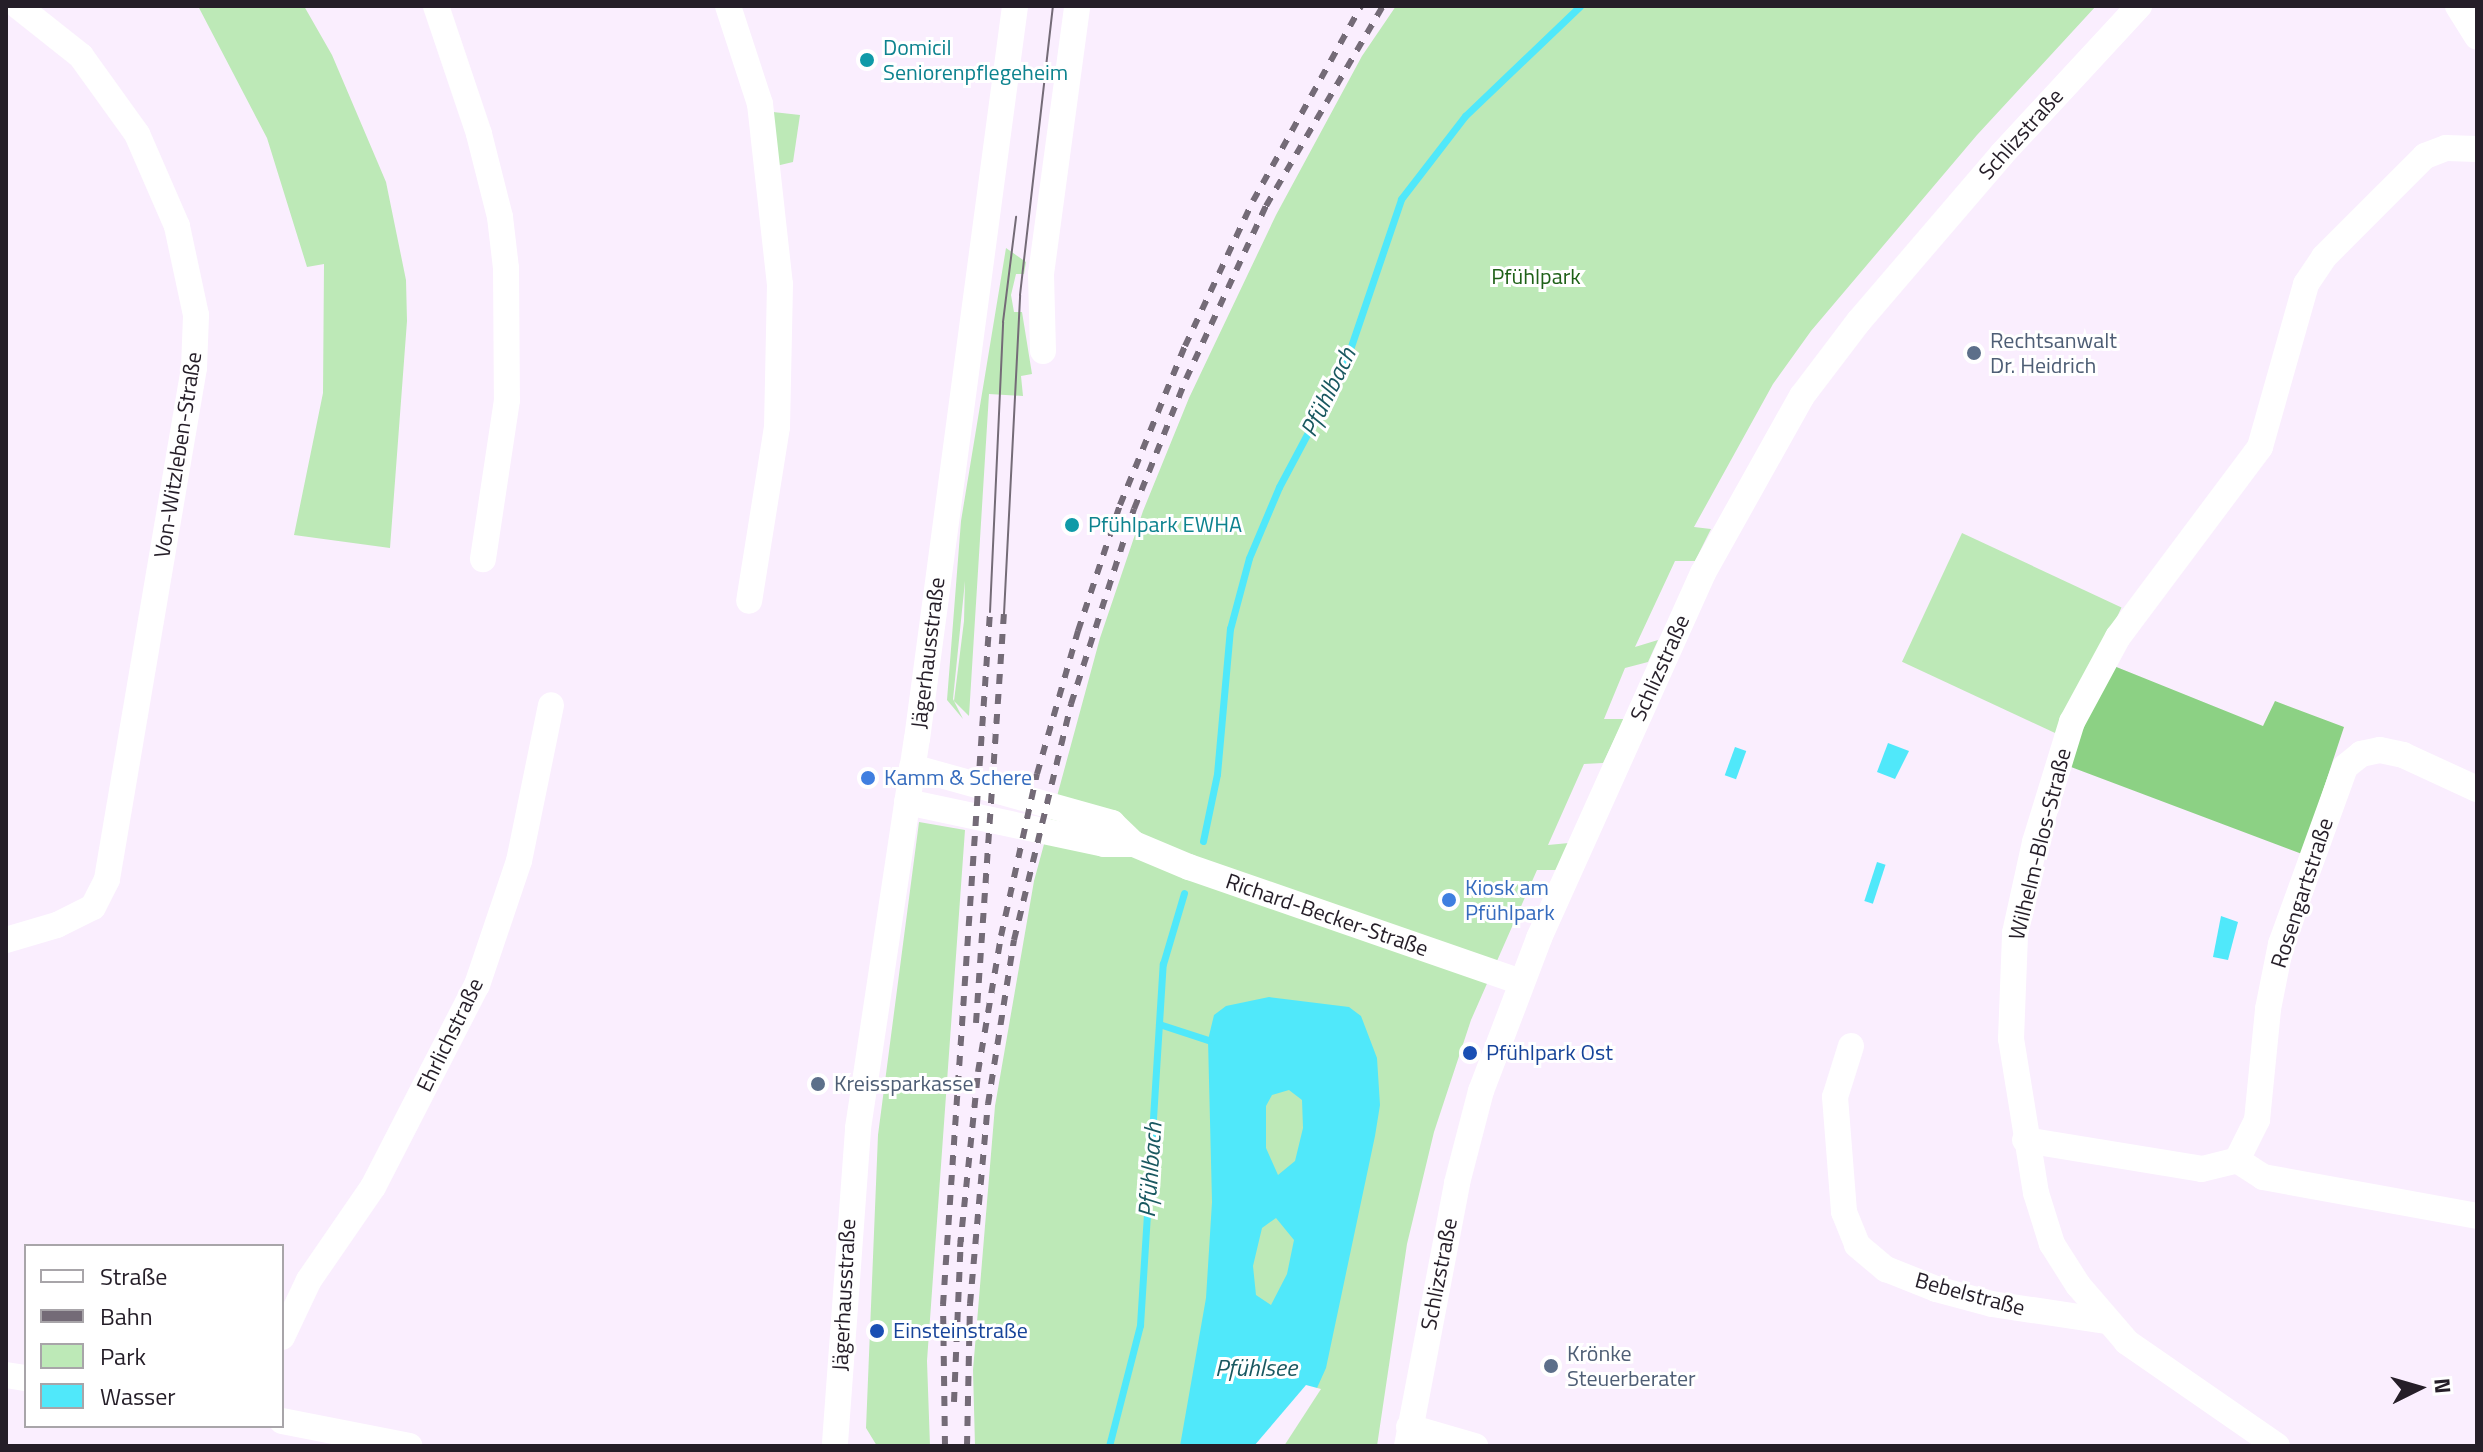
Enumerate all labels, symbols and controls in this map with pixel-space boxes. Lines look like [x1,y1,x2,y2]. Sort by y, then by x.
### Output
place label: Domicil Seniorenpflegeheim [883,34,1068,86]
marker: Domicil Seniorenpflegeheim [858,51,876,69]
street label: Schlizstraße [1973,83,2069,185]
park label: Pfühlpark [1491,264,1581,290]
place label: Rechtsanwalt Dr. Heidrich [1990,327,2117,378]
water label: Pfühlbach [1294,343,1362,441]
marker: Rechtsanwalt Dr. Heidrich [1965,344,1983,362]
street label: Von-Witzleben-Straße [149,350,207,560]
place label: Pfühlpark EWHA [1088,512,1242,538]
marker: Pfühlpark EWHA [1063,516,1081,534]
street label: Jägerhausstraße [906,576,950,730]
street label: Schlizstraße [1625,611,1695,725]
street label: Wilhelm-Blos-Straße [2003,745,2077,943]
place label: Kamm & Schere [884,765,1032,791]
marker: Kamm & Schere [859,769,877,787]
street label: Rosengartstraße [2265,815,2339,971]
street label: Richard-Becker-Straße [1222,868,1432,962]
place label: Kiosk am Pfühlpark [1465,874,1555,926]
marker: Kiosk am Pfühlpark [1440,891,1458,909]
street label: Ehrlichstraße [411,974,489,1096]
place label: Pfühlpark Ost [1486,1040,1613,1066]
marker: Pfühlpark Ost [1461,1044,1479,1062]
place label: Kreissparkasse [834,1071,974,1097]
marker: Kreissparkasse [809,1075,827,1093]
water label: Pfühlbach [1132,1121,1168,1219]
street label: Schlizstraße [1415,1216,1463,1332]
street label: Jägerhausstraße [827,1218,861,1372]
legend [24,1244,284,1428]
text: Straße [100,1258,167,1294]
street label: Bebelstraße [1912,1267,2028,1321]
text: Bahn [100,1298,153,1334]
place label: Einsteinstraße [893,1318,1028,1344]
marker: Einsteinstraße [868,1322,886,1340]
text: Park [100,1338,146,1374]
place label: Krönke Steuerberater [1567,1340,1696,1392]
north arrow [2379,1348,2459,1428]
water label: Pfühlsee [1215,1354,1297,1382]
marker: Krönke Steuerberater [1542,1357,1560,1375]
text: N [2425,1377,2461,1395]
text: Wasser [100,1378,176,1414]

